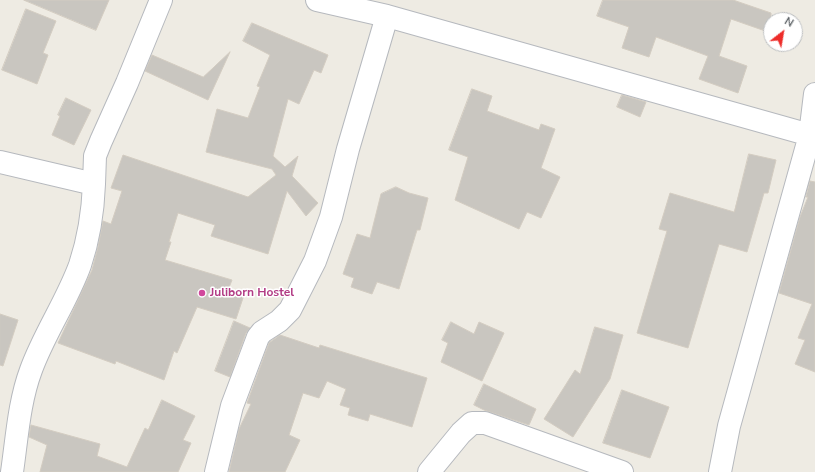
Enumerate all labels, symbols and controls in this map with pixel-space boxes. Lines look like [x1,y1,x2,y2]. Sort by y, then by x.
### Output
north arrow [763,12,803,52]
text: N [782,14,796,31]
place label: Juliborn Hostel [210,286,294,300]
marker: Juliborn Hostel [197,288,207,298]

